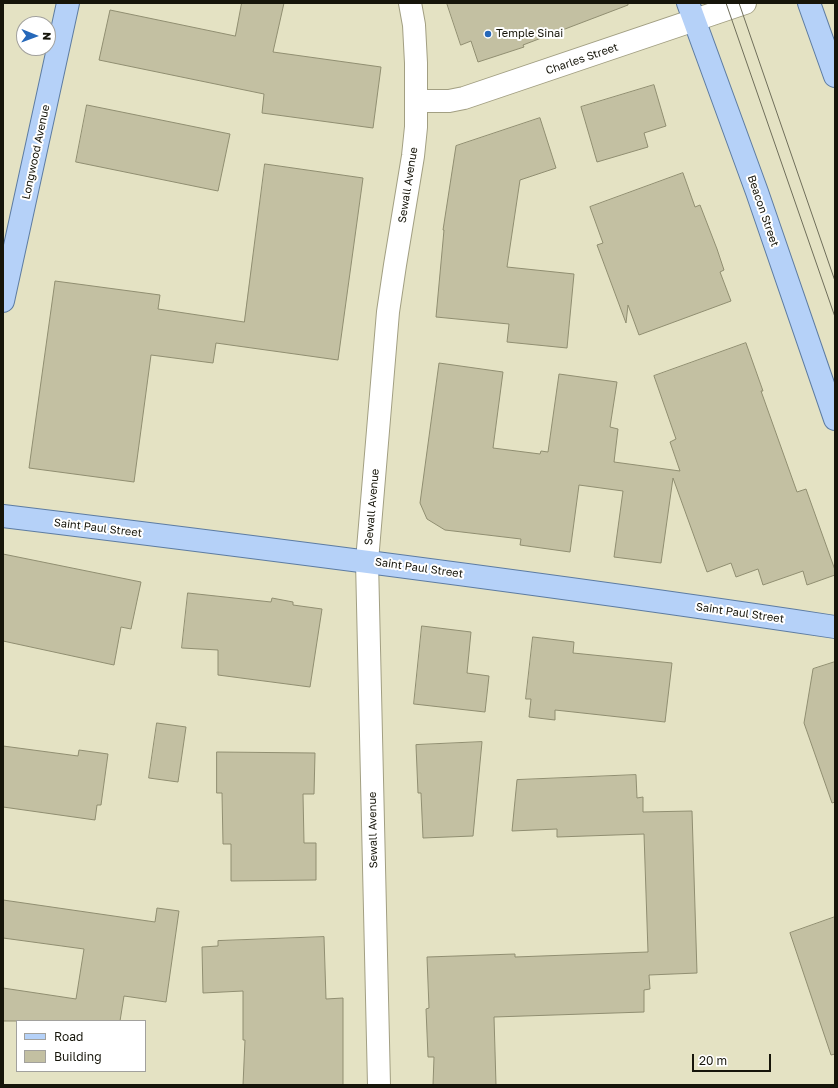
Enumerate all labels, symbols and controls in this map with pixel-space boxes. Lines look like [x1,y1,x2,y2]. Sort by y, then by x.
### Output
north arrow [16,16,56,56]
place label: Temple Sinai [496,27,563,41]
marker: Temple Sinai [483,29,493,39]
text: N [41,32,54,41]
street label: Charles Street [544,40,620,78]
street label: Longwood Avenue [19,103,53,201]
street label: Sewall Avenue [395,146,421,224]
street label: Beacon Street [745,174,781,248]
street label: Sewall Avenue [362,468,382,546]
street label: Saint Paul Street [53,516,143,540]
street label: Saint Paul Street [374,555,464,581]
street label: Saint Paul Street [695,600,785,626]
street label: Sewall Avenue [366,791,380,869]
legend [16,1020,146,1072]
text: Road [54,1029,83,1044]
scale bar [694,1046,773,1072]
text: Building [54,1049,102,1064]
text: 20 m [699,1053,727,1068]

